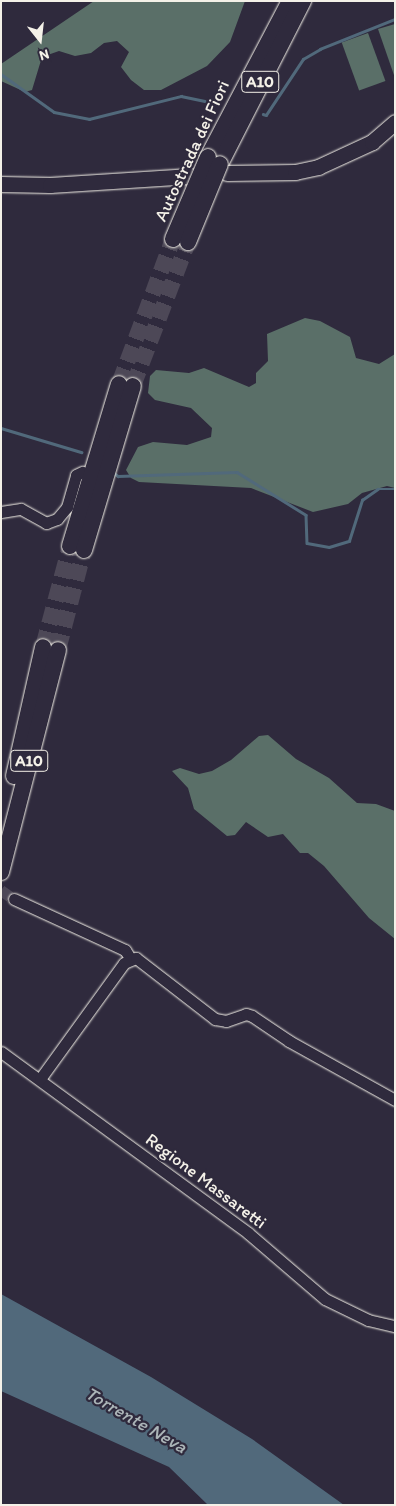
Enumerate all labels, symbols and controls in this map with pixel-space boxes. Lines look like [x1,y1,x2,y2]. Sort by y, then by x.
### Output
north arrow [15,15,65,65]
text: N [37,45,51,64]
road number: A10 [240,68,280,95]
street label: Autostrada dei Fiori [150,77,234,225]
road number: A10 [9,748,49,774]
street label: Regione Massaretti [141,1128,271,1234]
water label: Torrente Neva [81,1382,191,1458]

